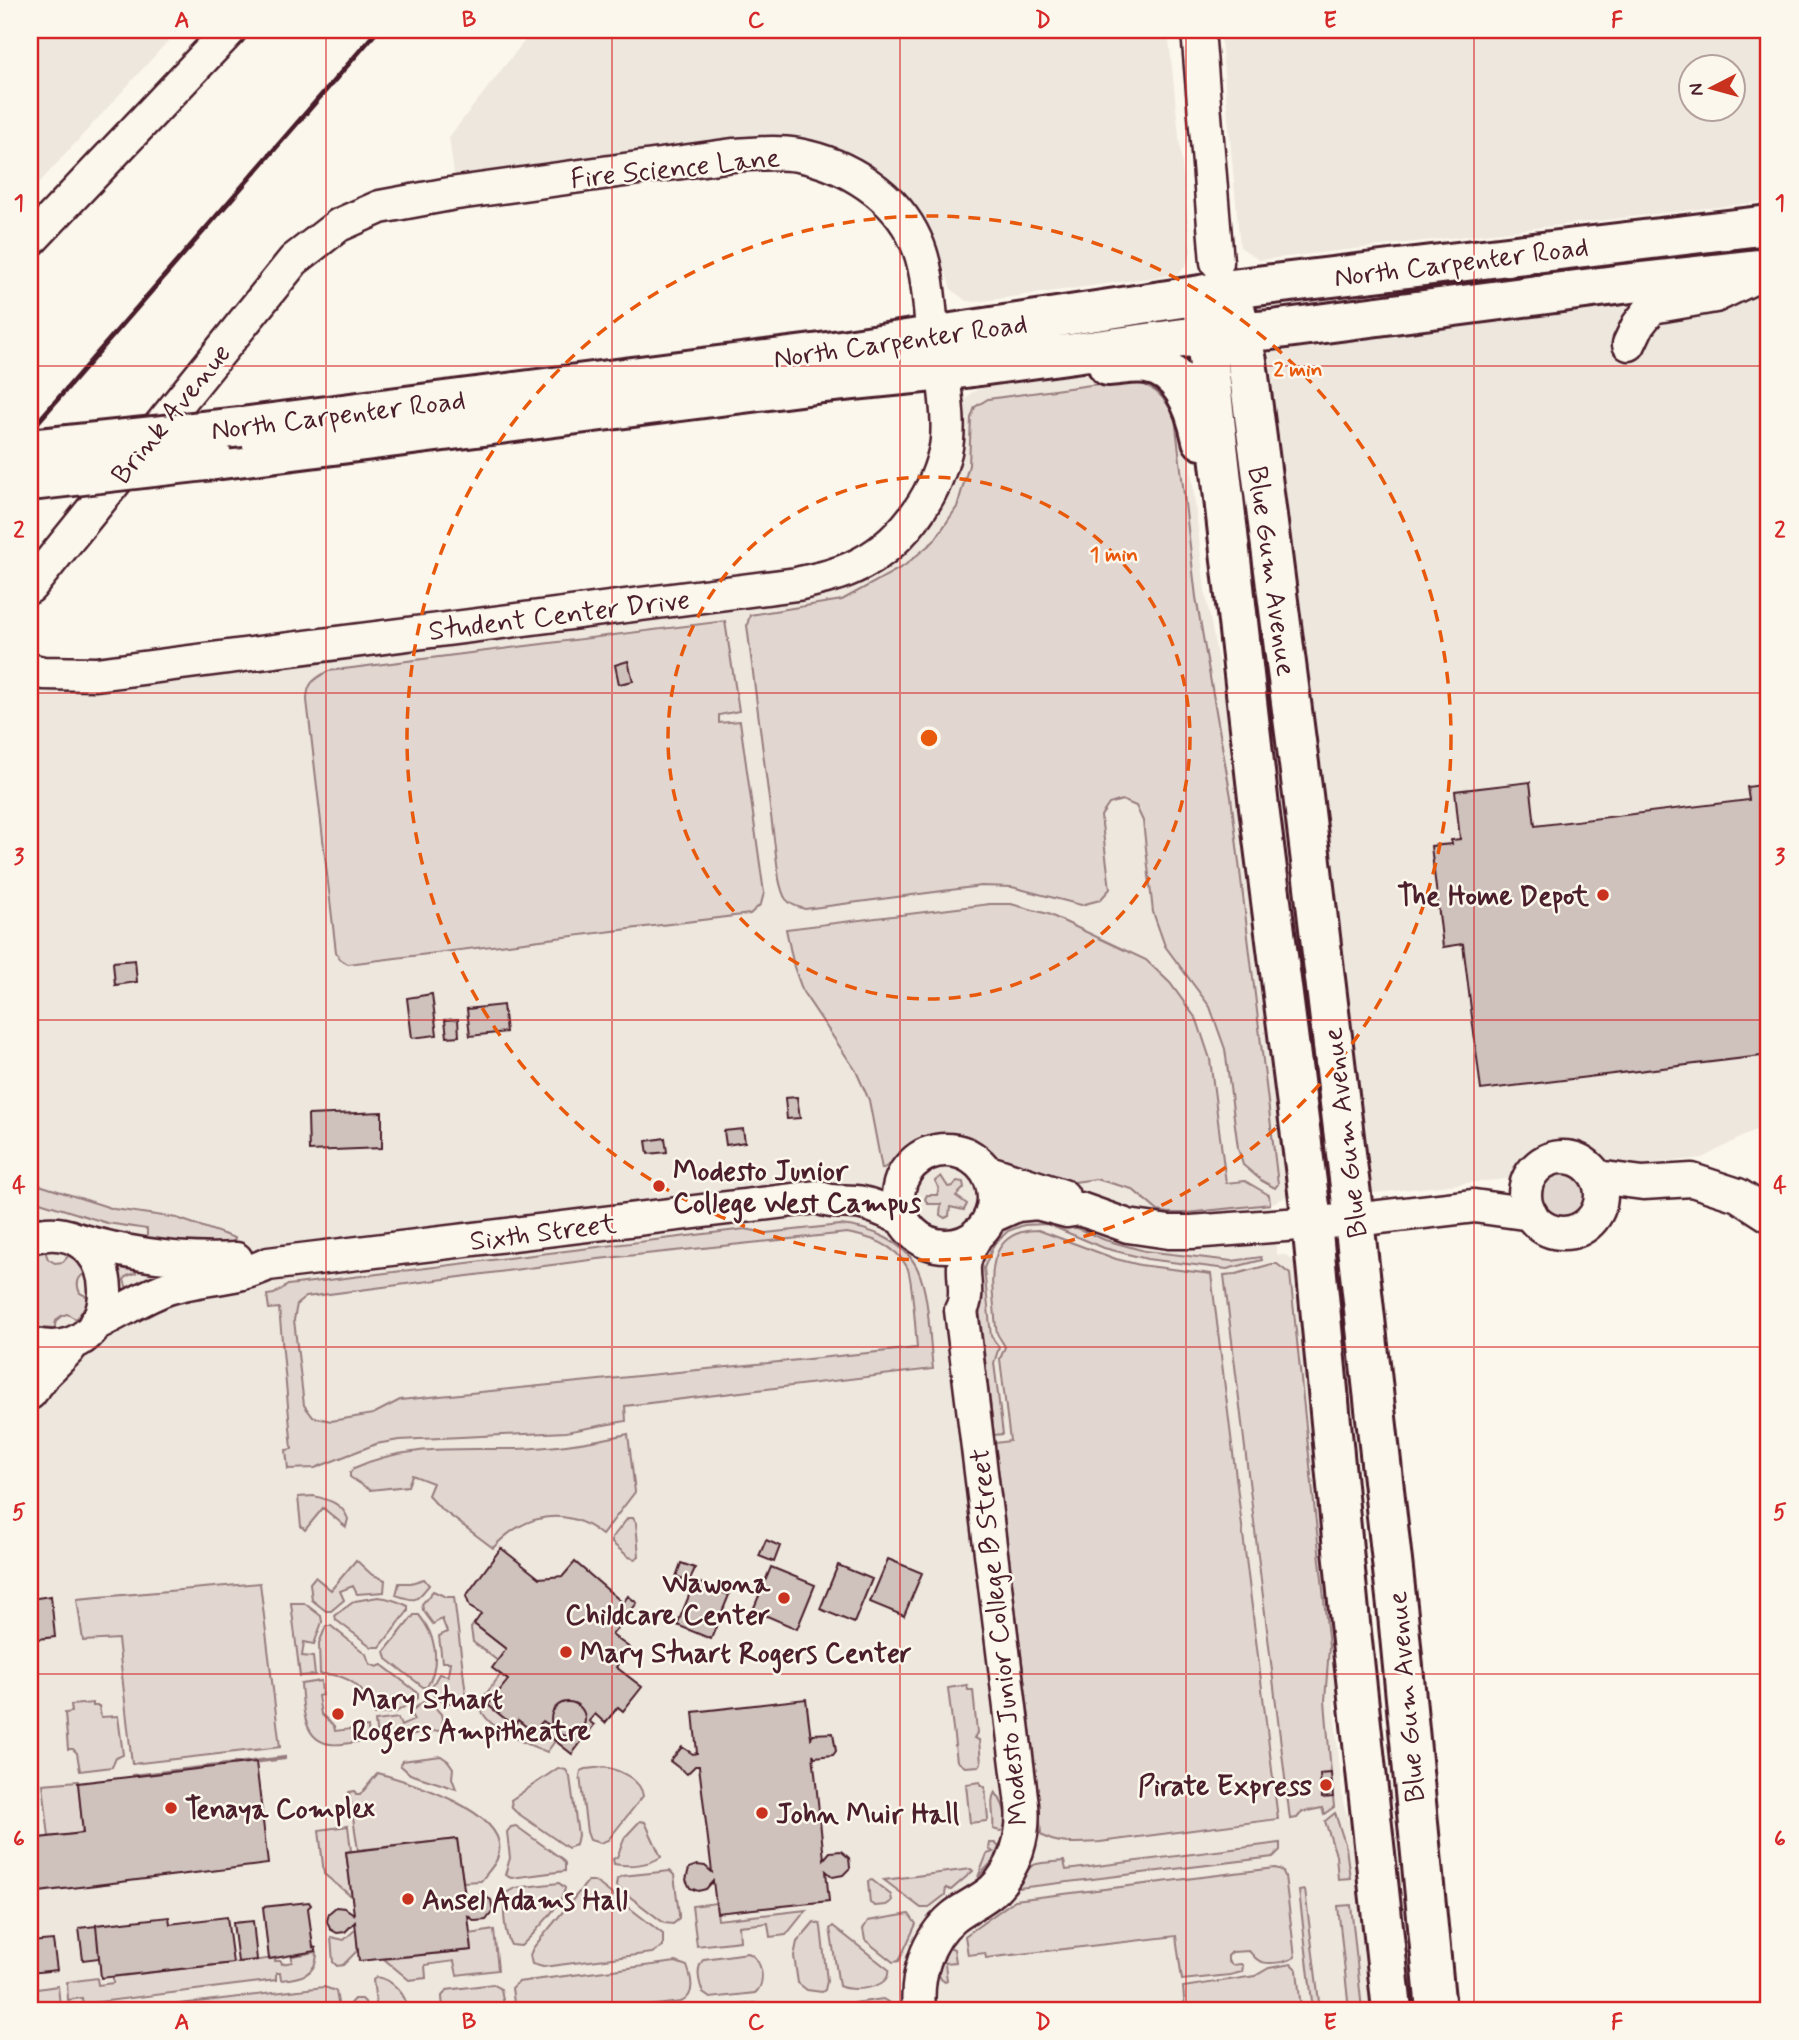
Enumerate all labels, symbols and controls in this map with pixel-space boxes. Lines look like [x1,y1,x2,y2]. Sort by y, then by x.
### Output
text: A [174,6,190,36]
text: B [462,6,477,36]
text: C [748,6,765,36]
text: D [1035,6,1051,36]
text: E [1323,6,1337,36]
text: F [1611,6,1623,36]
north arrow [1676,52,1746,122]
text: N [1683,82,1710,97]
street label: Fire Science Lane [569,140,782,199]
text: 1 [14,189,24,219]
text: 1 [1775,189,1785,219]
street label: North Carpenter Road [1332,230,1591,297]
street label: North Carpenter Road [771,306,1030,379]
street label: Brink Avenue [104,336,240,493]
text: 2 min [1273,356,1323,384]
street label: North Carpenter Road [209,383,468,450]
street label: Blue Gum Avenue [1237,464,1304,679]
text: 2 [13,516,25,546]
text: 2 [1774,516,1786,546]
text: 1 min [1090,541,1138,569]
street label: Student Center Drive [427,582,692,651]
centre of rings [917,726,941,750]
text: 3 [14,843,25,873]
text: 3 [1775,843,1786,873]
place label: The Home Depot [1397,879,1590,916]
marker: The Home Depot [1595,887,1611,903]
street label: Blue Gum Avenue [1315,1025,1378,1240]
place label: Modesto Junior College West Campus [673,1154,922,1224]
text: 4 [12,1171,26,1201]
text: 4 [1773,1171,1787,1201]
marker: Modesto Junior College West Campus [651,1178,667,1194]
street label: Sixth Street [468,1206,619,1261]
street label: Modesto Junior College B Street [962,1446,1039,1827]
text: 5 [12,1498,26,1528]
text: 5 [1773,1498,1787,1528]
place label: Wawona Childcare Center [565,1566,771,1635]
marker: Wawona Childcare Center [776,1590,792,1606]
street label: Blue Gum Avenue [1380,1590,1435,1804]
place label: Mary Stuart Rogers Center [580,1636,912,1674]
marker: Mary Stuart Rogers Center [558,1644,574,1660]
place label: Mary Stuart Rogers Ampitheatre [352,1682,591,1754]
marker: Mary Stuart Rogers Ampitheatre [330,1706,346,1722]
place label: Pirate Express [1138,1769,1312,1806]
marker: Pirate Express [1318,1777,1334,1793]
place label: Tenaya Complex [185,1792,375,1829]
place label: John Muir Hall [776,1797,959,1834]
marker: Tenaya Complex [163,1800,179,1816]
marker: John Muir Hall [754,1805,770,1821]
text: 6 [13,1825,25,1855]
text: 6 [1774,1825,1786,1855]
place label: Ansel Adams Hall [422,1883,628,1920]
marker: Ansel Adams Hall [400,1891,416,1907]
text: A [174,2008,190,2038]
text: B [462,2008,477,2038]
text: C [748,2008,765,2038]
text: D [1035,2008,1051,2038]
text: E [1323,2008,1337,2038]
text: F [1611,2008,1623,2038]

